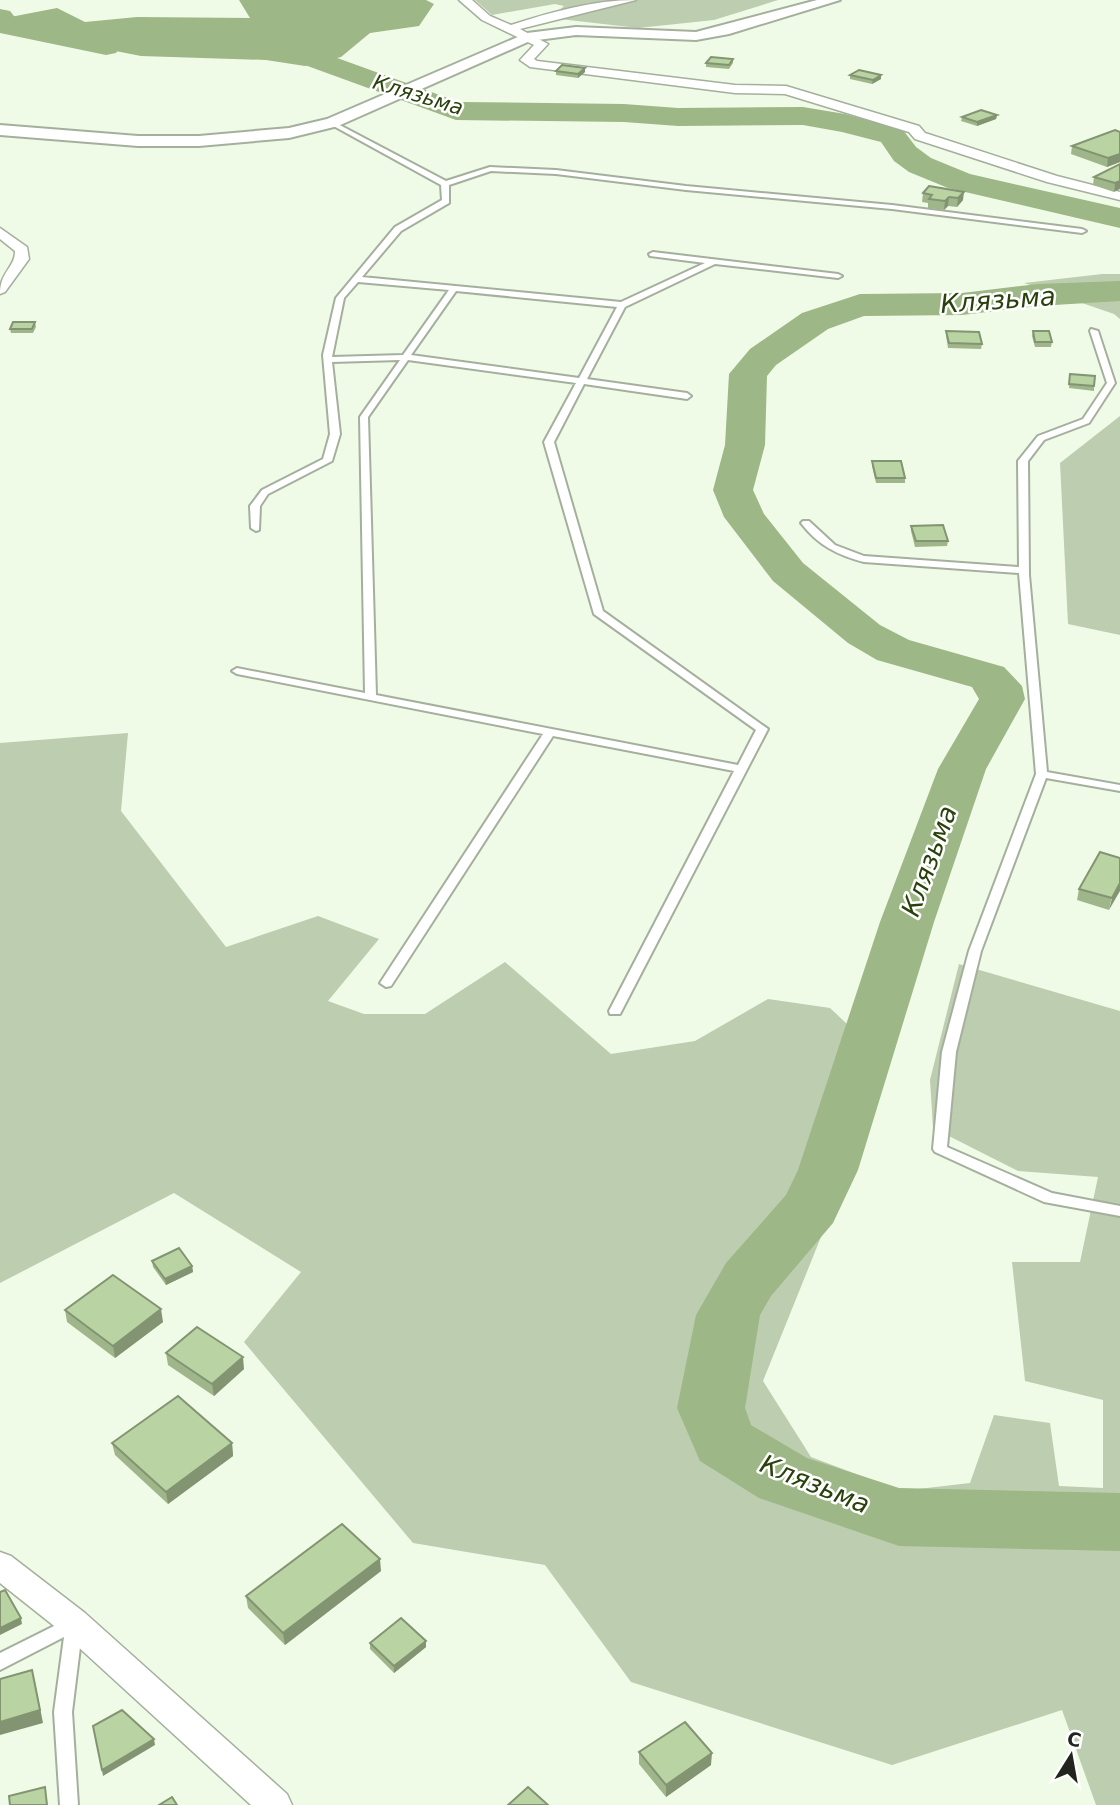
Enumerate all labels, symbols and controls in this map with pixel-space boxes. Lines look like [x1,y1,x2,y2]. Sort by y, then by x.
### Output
water label: Клязьма [370,70,466,120]
water label: Клязьма [939,281,1057,319]
water label: Клязьма [895,802,963,920]
water label: Клязьма [756,1448,874,1520]
north arrow [1036,1721,1106,1791]
text: С [1065,1727,1083,1751]

